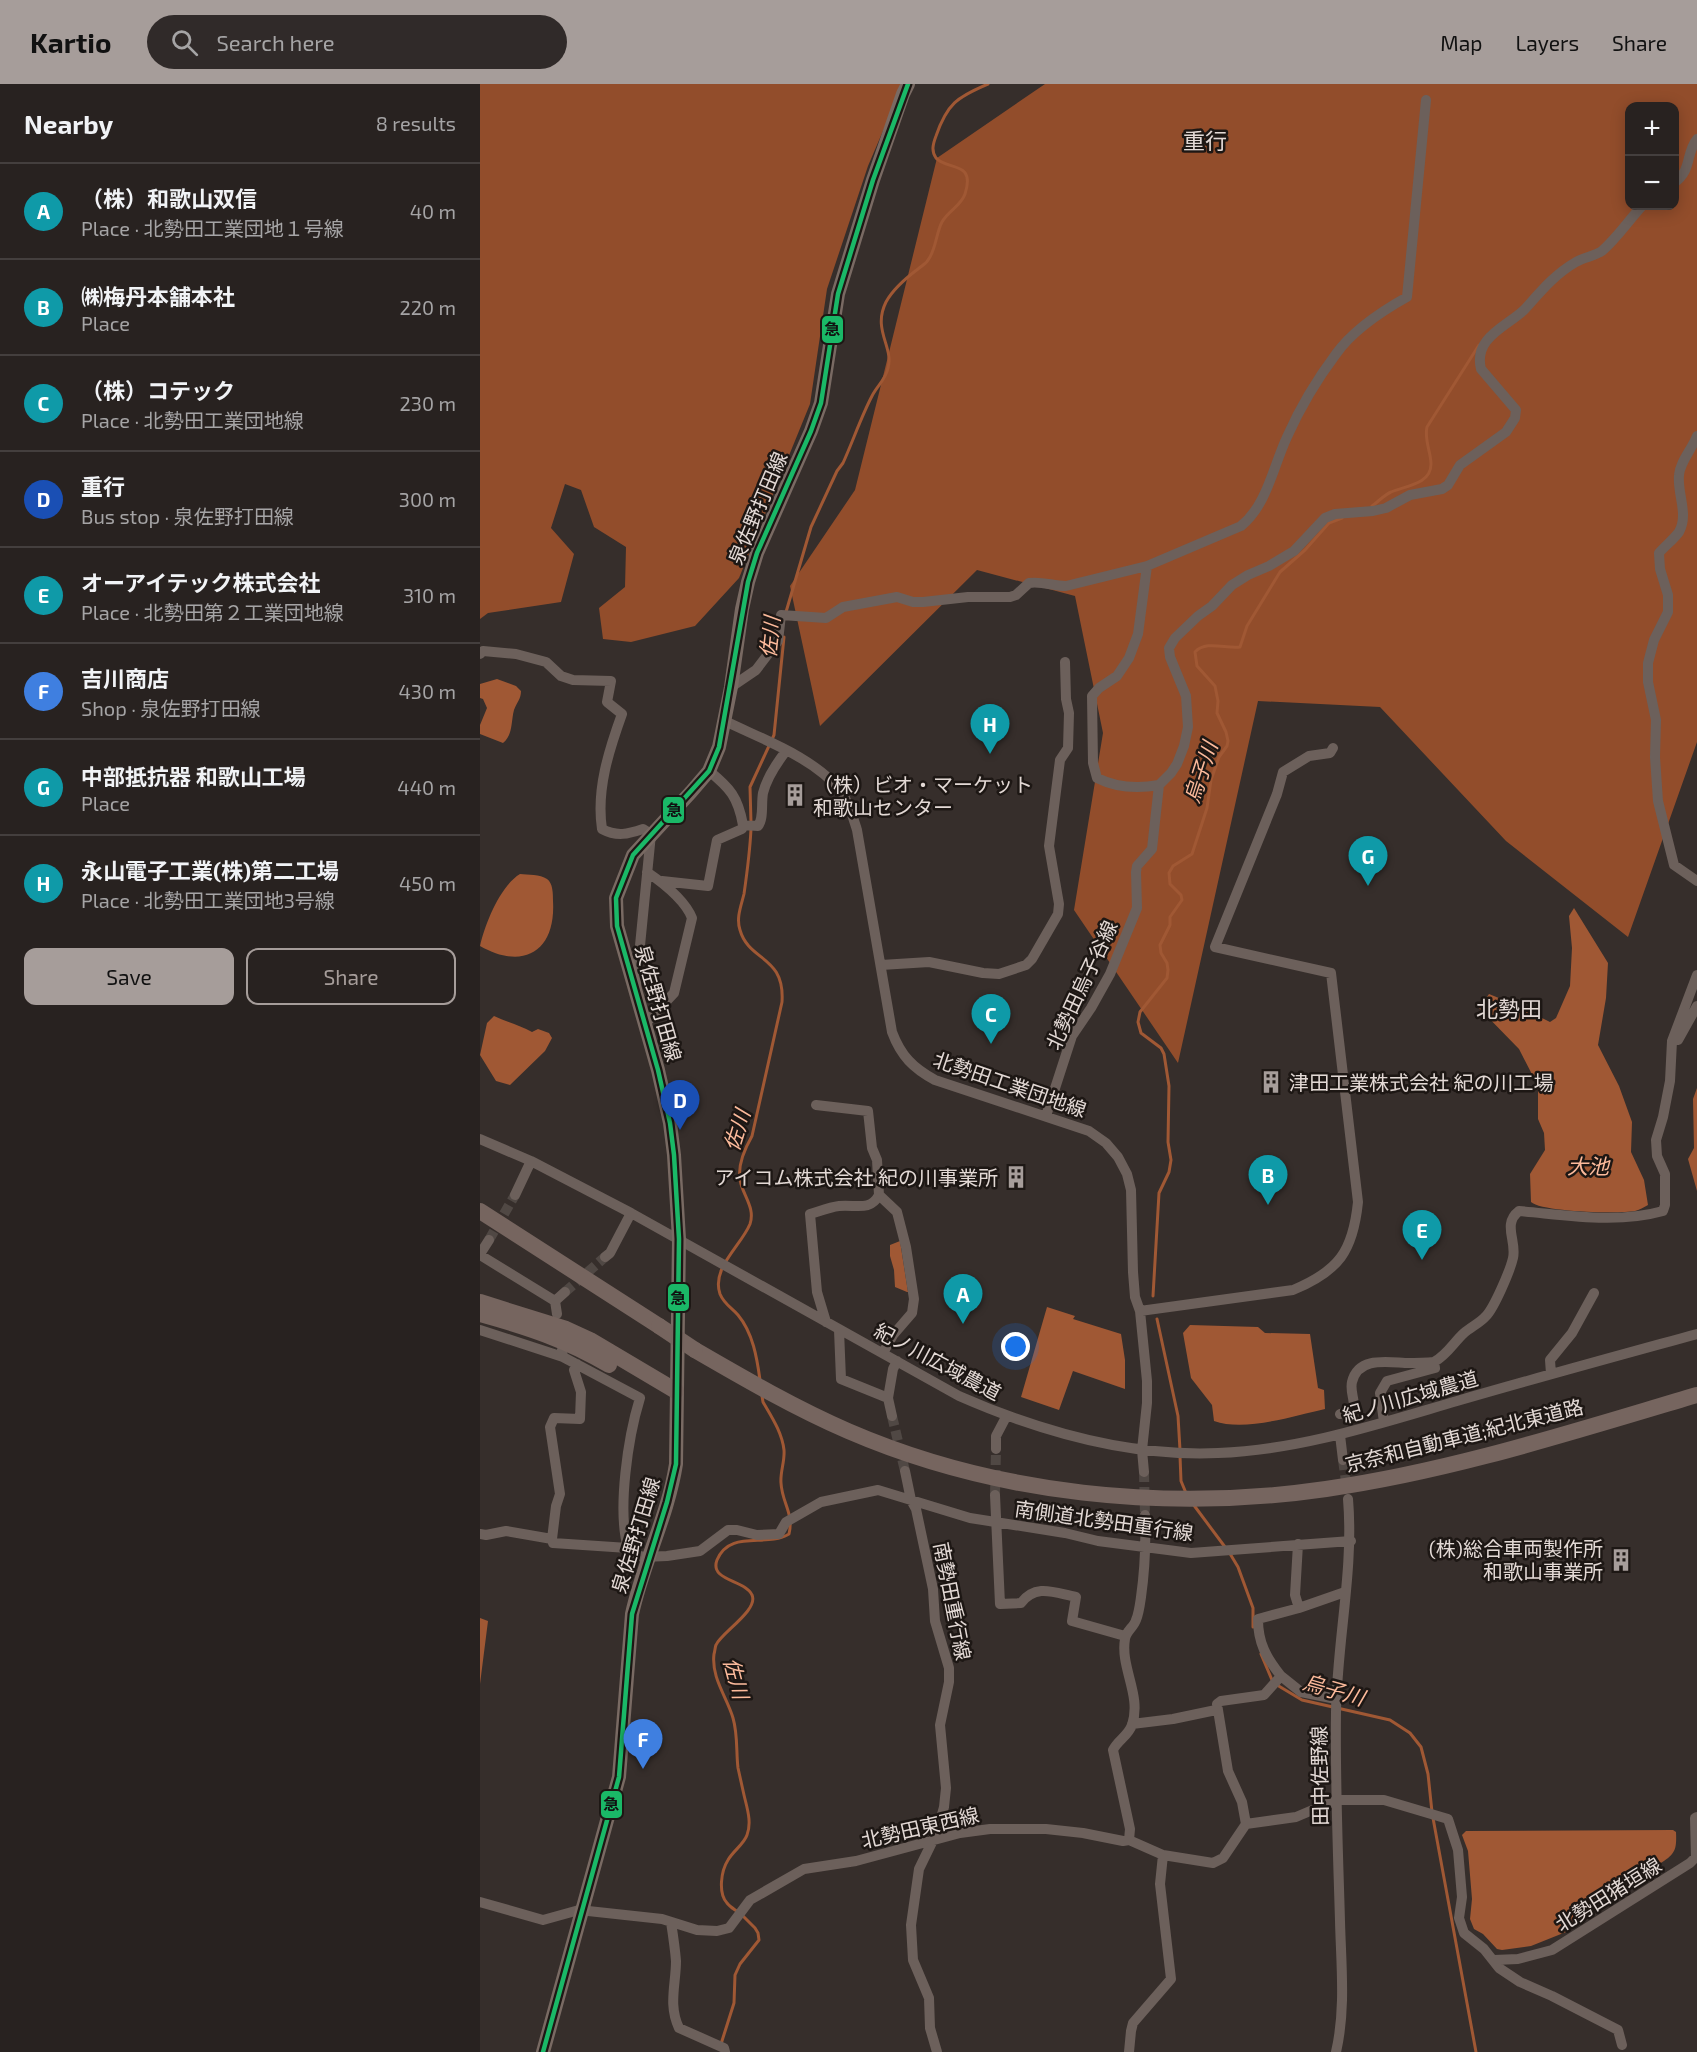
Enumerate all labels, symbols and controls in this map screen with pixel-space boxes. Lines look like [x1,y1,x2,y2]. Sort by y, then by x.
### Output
search box [147,15,567,69]
text: Kartio [30,25,111,59]
icon: search [168,26,201,59]
text: Search here [216,29,335,55]
text: Map [1440,30,1482,55]
text: Layers [1515,30,1579,55]
text: Share [1612,30,1667,55]
map controls [1625,102,1679,210]
button: + [1625,102,1679,156]
text: Nearby [24,108,113,139]
text: 8 results [376,111,456,135]
district label: 重行 [1183,127,1227,153]
button: − [1625,156,1679,210]
text: （株）和歌山双信 [81,185,257,211]
text: A [37,199,50,223]
text: 40 m [410,199,456,223]
text: Place · 北勢田工業団地１号線 [81,216,344,240]
text: ㈱梅丹本舗本社 [81,283,235,309]
text: B [37,295,50,319]
text: 220 m [399,295,456,319]
text: Place [81,311,130,335]
line badge: 急 [821,315,844,344]
text: 急 [824,319,840,338]
text: （株）コテック [81,377,235,403]
text: C [38,391,49,415]
text: 230 m [400,391,456,415]
text: Place · 北勢田工業団地線 [81,408,304,432]
street label: 泉佐野打田線 [723,448,791,568]
text: 重行 [81,473,125,499]
text: D [37,487,50,511]
text: 300 m [399,487,456,511]
text: Bus stop · 泉佐野打田線 [81,504,294,528]
text: オーアイテック株式会社 [81,569,321,595]
text: E [38,583,49,607]
text: 310 m [403,583,456,607]
text: Place · 北勢田第２工業団地線 [81,600,344,624]
water label: 佐川 [754,613,784,659]
text: 吉川商店 [81,665,169,691]
text: F [38,679,49,703]
text: 430 m [399,679,456,703]
text: Shop · 泉佐野打田線 [81,696,260,720]
pin: H [970,704,1010,754]
water label: 烏子川 [1178,736,1222,806]
text: 中部抵抗器 和歌山工場 [81,763,306,789]
place label: （株）ビオ・マーケット 和歌山センター [813,772,1033,819]
text: G [37,775,50,799]
text: 440 m [397,775,456,799]
building icon: （株）ビオ・マーケット 和歌山センター [782,782,808,808]
text: Place [81,791,130,815]
line badge: 急 [662,796,685,824]
text: 急 [666,800,682,819]
pin: G [1348,836,1388,886]
text: 永山電子工業(株)第二工場 [81,857,339,883]
text: H [37,871,50,895]
text: 450 m [399,871,456,895]
text: Place · 北勢田工業団地3号線 [81,888,335,912]
street label: 北勢田烏子谷線 [1041,916,1121,1054]
street label: 泉佐野打田線 [631,942,687,1064]
button: Save [24,948,234,1005]
button: Share [246,948,456,1005]
pin: C [972,994,1010,1044]
district label: 北勢田 [1476,995,1542,1021]
street label: 北勢田工業団地線 [930,1047,1090,1121]
building icon: 津田工業株式会社 紀の川工場 [1258,1069,1284,1095]
place label: 津田工業株式会社 紀の川工場 [1289,1070,1553,1094]
pin: D [660,1080,700,1130]
water label: 佐川 [718,1104,755,1154]
water label: 大池 [1567,1153,1611,1178]
pin: B [1248,1156,1288,1205]
building icon: アイコム株式会社 紀の川事業所 [1003,1164,1029,1190]
place label: アイコム株式会社 紀の川事業所 [715,1165,998,1189]
pin: E [1402,1210,1442,1260]
pin: A [944,1274,982,1324]
line badge: 急 [667,1283,690,1312]
text: 急 [670,1288,686,1307]
street label: 紀ノ川広域農道 [871,1318,1005,1404]
your location [1001,1332,1030,1361]
street label: 紀ノ川広域農道 [1339,1365,1481,1427]
street label: 京奈和自動車道;紀北東道路 [1342,1394,1586,1476]
street label: 泉佐野打田線 [606,1474,664,1596]
street label: 南側道北勢田重行線 [1013,1496,1195,1544]
place label: (株)総合車両製作所 和歌山事業所 [1429,1536,1603,1583]
street label: 南勢田重行線 [930,1540,976,1662]
building icon: (株)総合車両製作所 和歌山事業所 [1608,1547,1634,1573]
water label: 佐川 [719,1654,755,1703]
water label: 烏子川 [1300,1668,1370,1710]
pin: F [624,1720,662,1769]
street label: 田中佐野線 [1306,1726,1332,1826]
line badge: 急 [600,1790,623,1819]
text: 急 [603,1794,619,1813]
street label: 北勢田東西線 [859,1802,981,1852]
street label: 北勢田猪垣線 [1551,1852,1665,1936]

